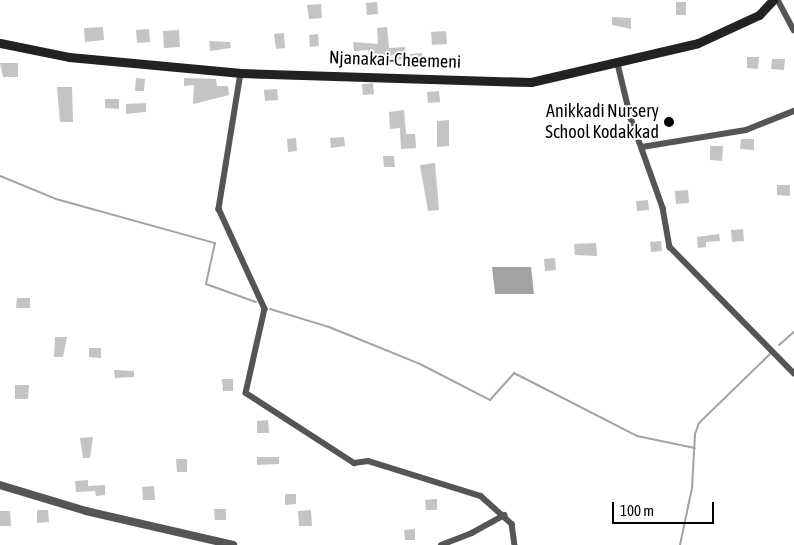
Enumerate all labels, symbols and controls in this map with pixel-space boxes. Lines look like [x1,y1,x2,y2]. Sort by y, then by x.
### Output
street label: Njanakai-Cheemeni [329,47,461,73]
place label: Anikkadi Nursery School Kodakkad [545,101,659,144]
marker: Anikkadi Nursery School Kodakkad [663,116,675,128]
scale bar [614,492,716,524]
text: 100 m [620,502,654,519]

